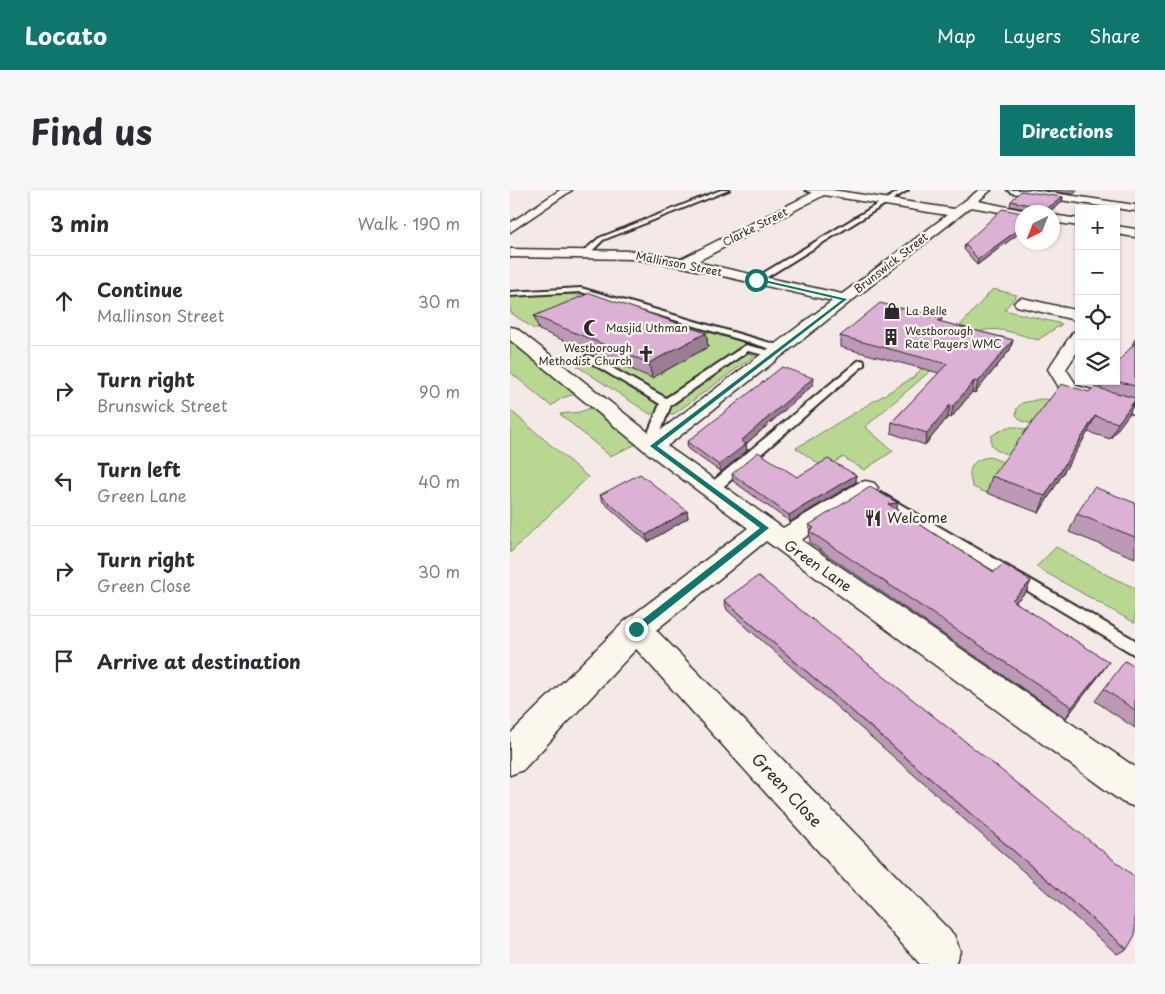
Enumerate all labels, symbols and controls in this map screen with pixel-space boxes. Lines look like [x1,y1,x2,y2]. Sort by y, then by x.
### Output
text: Locato [25,17,107,53]
text: Map [937,22,976,49]
text: Layers [1004,22,1061,49]
text: Share [1089,22,1140,49]
text: Find us [30,104,152,157]
button: Directions [1000,105,1135,156]
street label: Clarke Street [719,203,791,250]
north arrow [1015,205,1060,250]
map controls [1075,205,1120,385]
button: + [1075,205,1120,250]
text: 3 min [50,207,109,239]
text: Walk · 190 m [358,211,460,235]
street label: Brunswick Street [850,228,932,297]
street label: Mallinson Street [635,247,724,280]
button: − [1075,250,1120,295]
route start [745,269,768,292]
text: Continue [97,275,183,303]
icon: ahead [50,287,78,315]
text: 30 m [418,289,460,313]
button: locate [1075,295,1120,340]
shop icon: La Belle [882,301,902,321]
place label: La Belle [906,302,947,319]
text: Mallinson Street [97,303,224,327]
mosque icon: Masjid Uthman [582,318,602,338]
place label: Masjid Uthman [606,319,688,336]
place label: Westborough Rate Payers WMC [905,322,1002,352]
building icon: Westborough Rate Payers WMC [881,327,901,347]
place label: Westborough Methodist Church [538,339,632,369]
button: layers [1075,340,1120,385]
church icon: Westborough Methodist Church [636,344,656,364]
text: Turn right [97,365,195,393]
icon: right [50,377,78,405]
text: 90 m [419,379,460,403]
text: Brunswick Street [97,393,228,417]
text: Turn left [97,455,181,483]
icon: left [50,467,78,495]
text: 40 m [418,469,460,493]
text: Green Lane [97,483,187,507]
place label: Welcome [887,507,948,528]
restaurant icon: Welcome [863,508,883,528]
street label: Green Lane [780,534,857,597]
text: Turn right [97,545,195,573]
icon: right [50,557,78,585]
text: 30 m [418,559,460,583]
text: Green Close [97,573,191,597]
route end [625,618,648,641]
icon: arrive [50,647,78,675]
text: Arrive at destination [97,647,301,675]
street label: Green Close [747,747,829,832]

